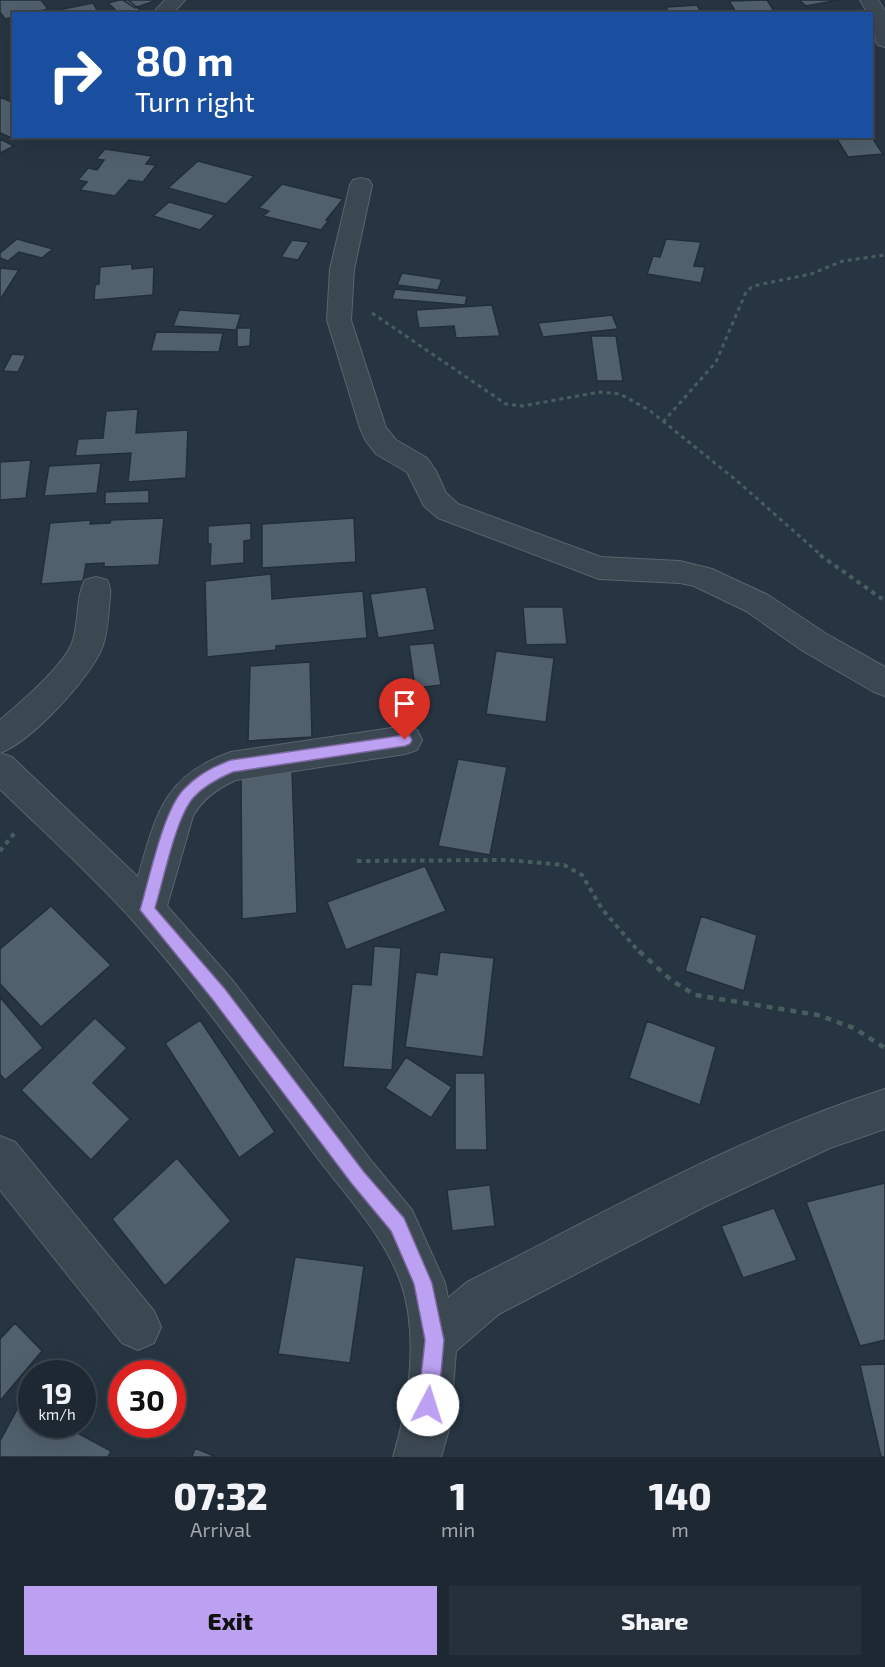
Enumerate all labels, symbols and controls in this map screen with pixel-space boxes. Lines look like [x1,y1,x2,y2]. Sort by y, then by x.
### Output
text: 80 m [135,34,234,84]
icon: right [36,36,114,114]
text: Turn right [135,85,255,117]
pin [379,678,430,740]
icon: arrive [388,687,421,720]
speed limit sign: 30 [108,1360,186,1438]
position arrow [396,1373,460,1437]
text: 19 [42,1374,72,1410]
text: km/h [38,1405,76,1423]
text: 07:32 [173,1474,268,1517]
text: 1 [450,1474,466,1517]
text: 140 [649,1474,711,1517]
text: Arrival [190,1517,251,1541]
text: min [441,1517,475,1541]
text: m [671,1517,689,1541]
button: Exit [24,1586,437,1655]
button: Share [449,1586,861,1655]

